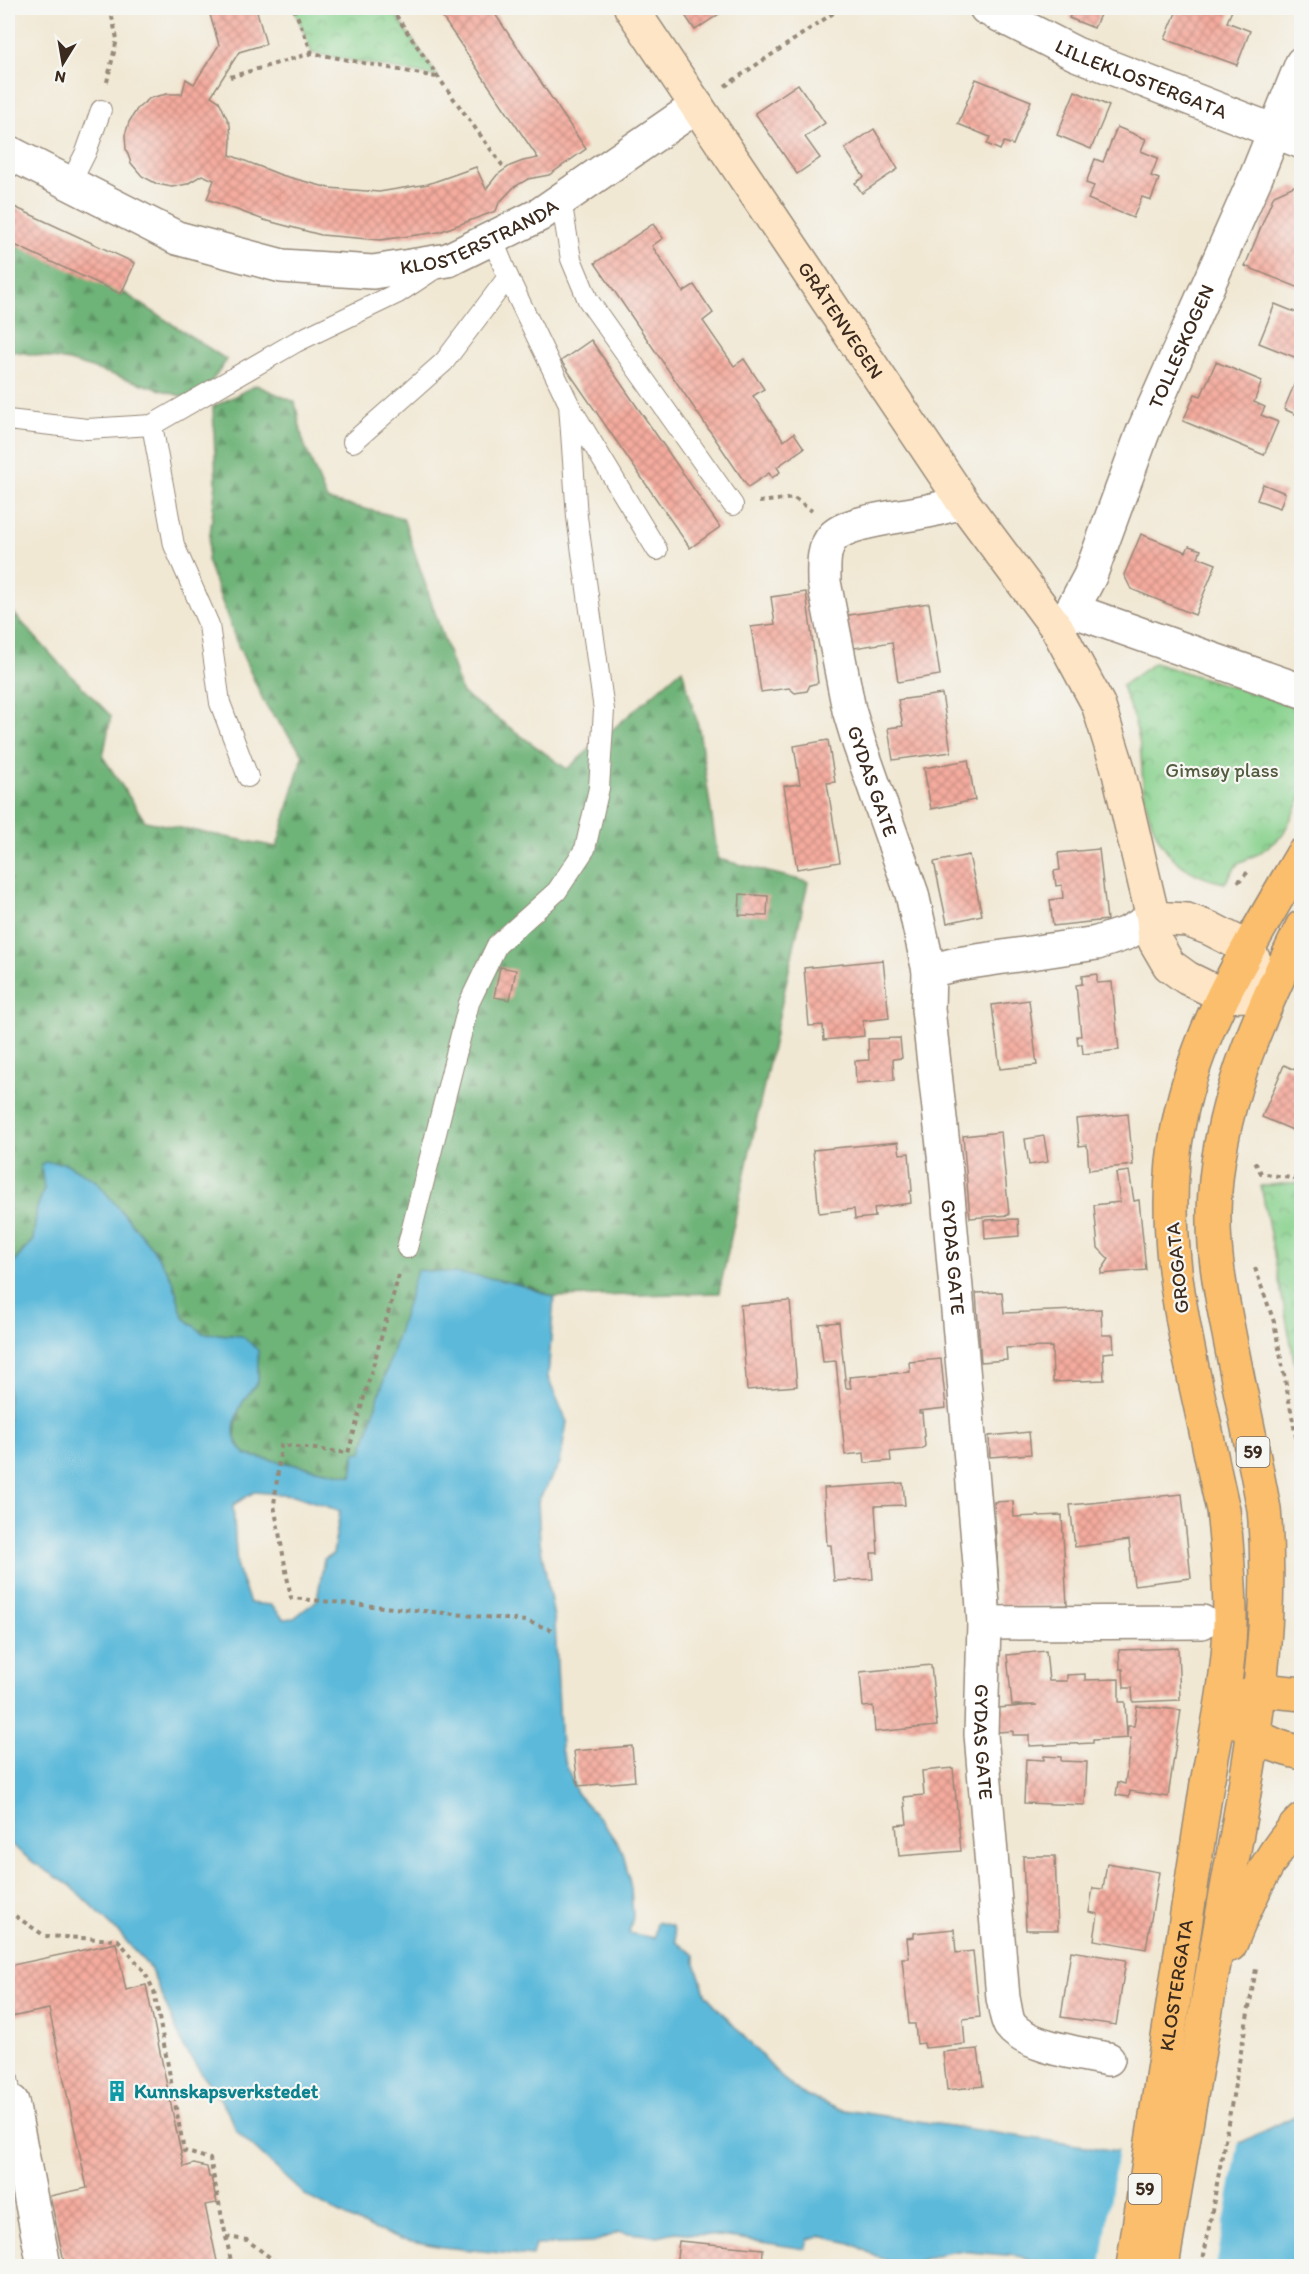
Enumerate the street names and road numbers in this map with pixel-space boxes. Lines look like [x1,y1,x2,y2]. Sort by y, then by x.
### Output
street label: LILLEKLOSTERGATA [1051,34,1231,124]
street label: KLOSTERSTRANDA [398,193,563,280]
street label: GRÅTENVEGEN [793,257,889,383]
street label: TOLLESKOGEN [1143,280,1219,412]
street label: GYDAS GATE [842,723,903,840]
street label: GYDAS GATE [936,1198,970,1316]
street label: GROGATA [1160,1221,1194,1315]
road number: 59 [1236,1437,1270,1467]
street label: GYDAS GATE [969,1684,998,1801]
street label: KLOSTERGATA [1154,1918,1198,2053]
road number: 59 [1128,2174,1162,2204]

